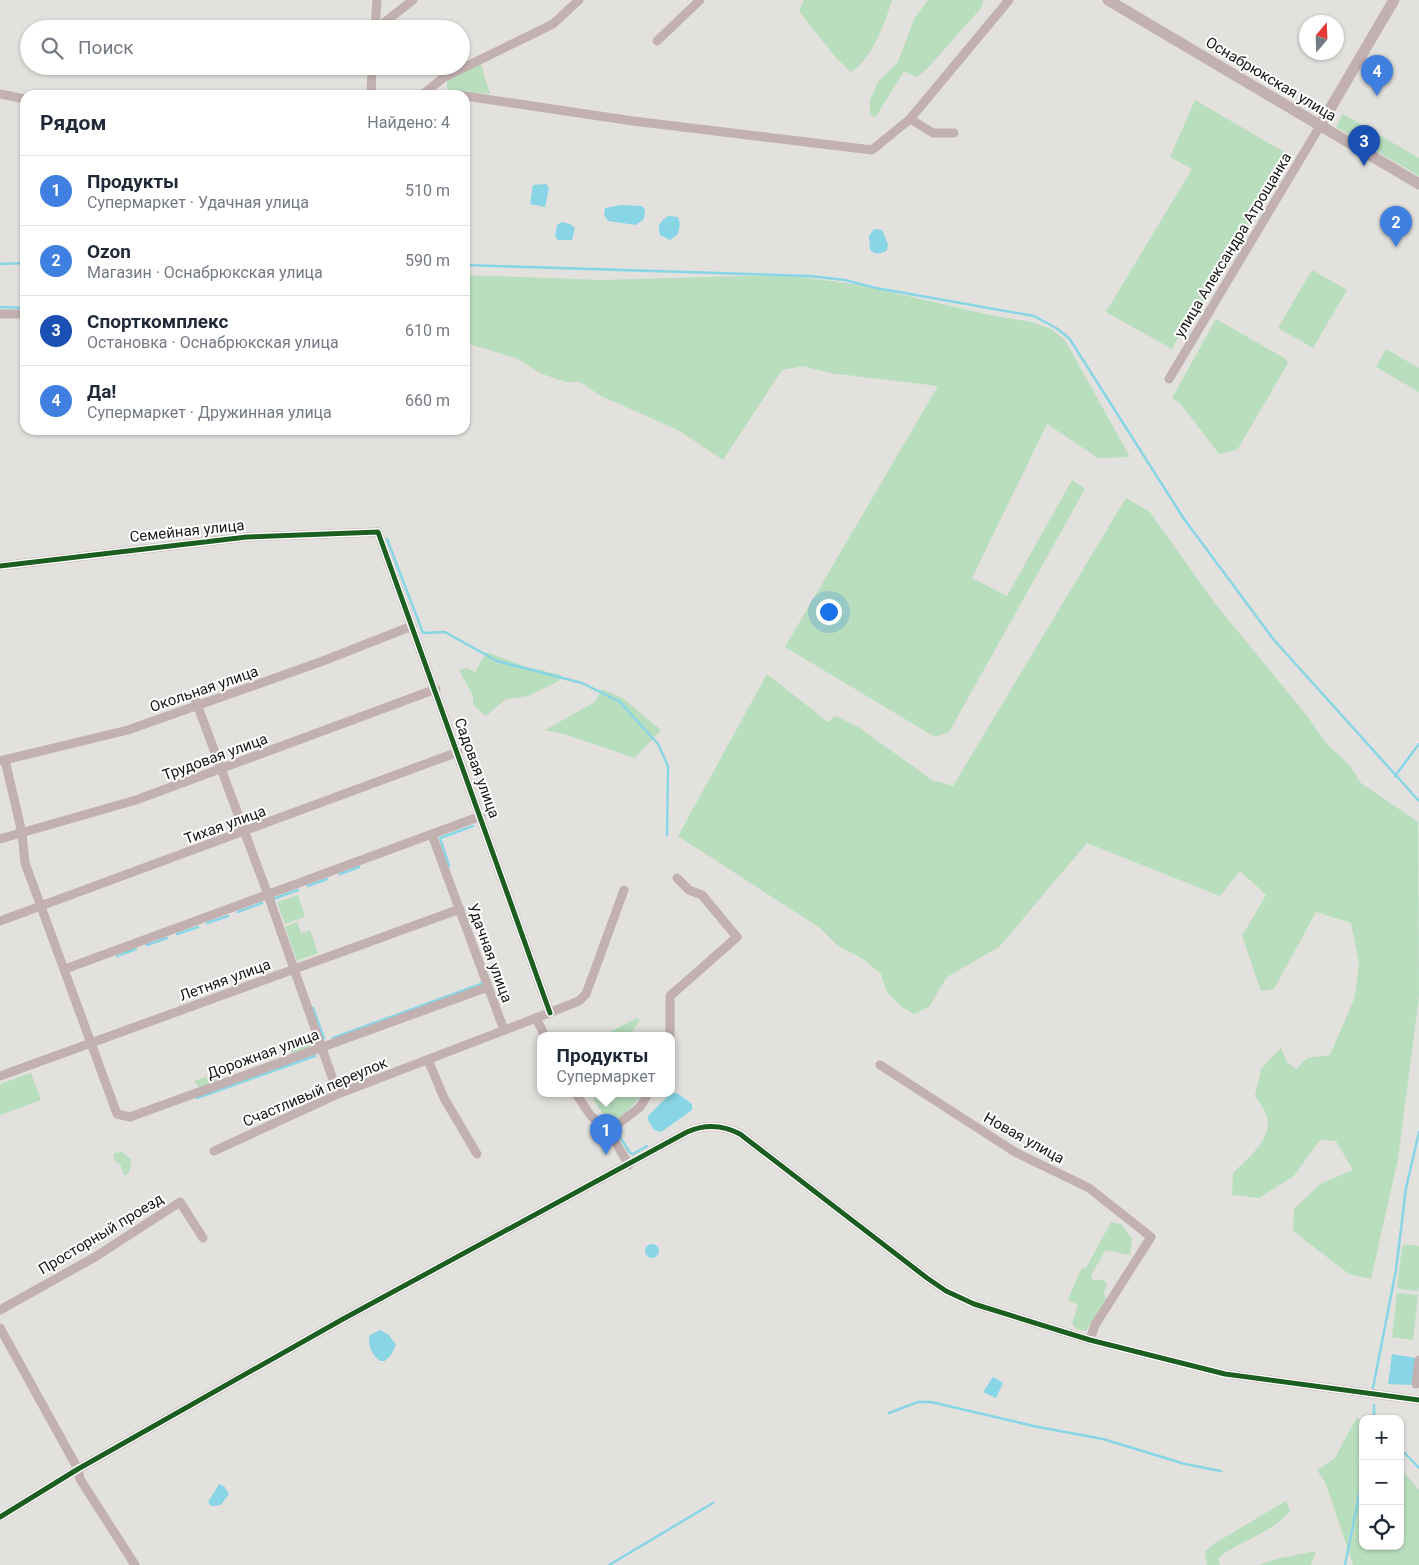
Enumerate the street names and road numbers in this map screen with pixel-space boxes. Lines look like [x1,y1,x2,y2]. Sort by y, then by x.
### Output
street label: Оснабрюкская улица [1202,33,1340,125]
street label: улица Александра Атрощанка [1171,149,1295,341]
street label: Семейная улица [129,516,245,546]
street label: Окольная улица [147,662,261,716]
street label: Садовая улица [451,715,503,821]
street label: Трудовая улица [160,730,270,784]
street label: Тихая улица [182,802,268,848]
street label: Удачная улица [464,901,516,1005]
street label: Летняя улица [177,955,273,1005]
street label: Дорожная улица [204,1025,322,1083]
street label: Счастливый переулок [240,1053,390,1131]
street label: Новая улица [981,1109,1067,1167]
street label: Просторный проезд [35,1190,167,1278]

